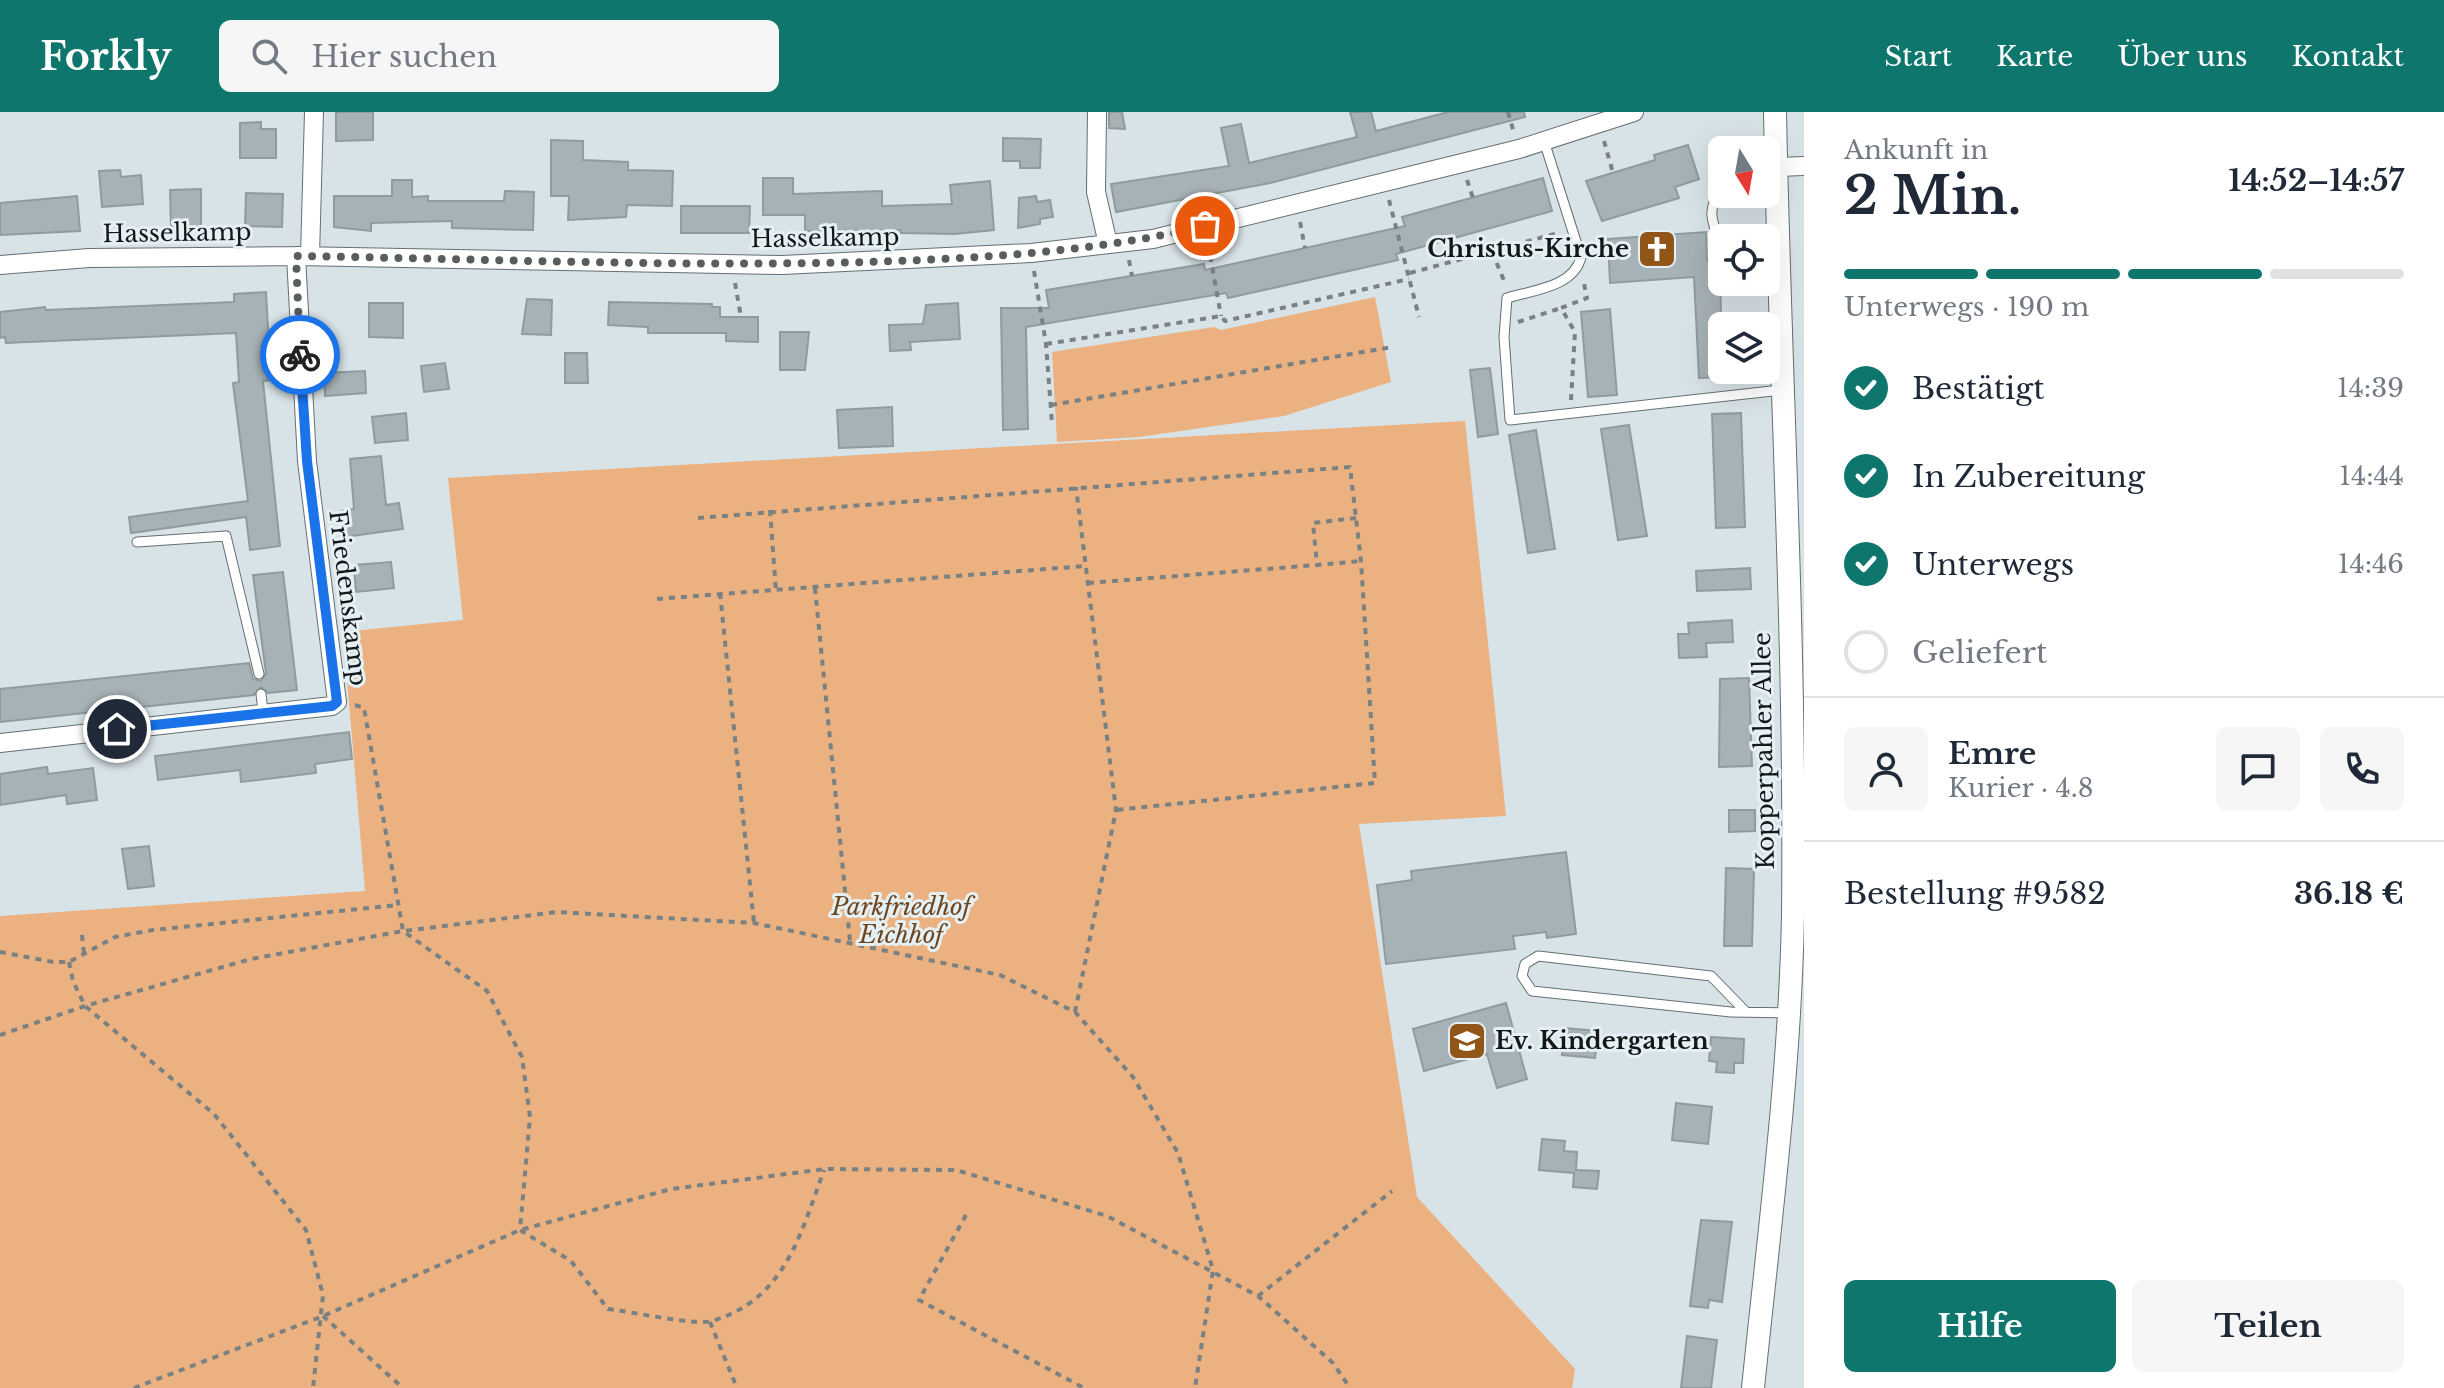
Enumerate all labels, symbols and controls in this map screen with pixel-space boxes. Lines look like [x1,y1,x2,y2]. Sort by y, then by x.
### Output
search box [219,20,779,92]
text: Forkly [40,33,171,80]
icon: search [247,34,291,78]
text: Hier suchen [311,38,497,75]
text: Start [1884,39,1952,74]
text: Karte [1996,39,2073,74]
text: Über uns [2117,39,2247,74]
text: Kontakt [2291,39,2404,74]
text: Ankunft in [1844,134,1988,166]
north arrow [1708,136,1780,208]
map controls [1708,136,1780,384]
text: 14:52–14:57 [2228,162,2404,199]
text: 2 Min. [1844,164,2021,228]
pin [1171,192,1239,260]
icon: bag [1183,204,1227,248]
street label: Hasselkamp [102,217,252,248]
street label: Hasselkamp [750,222,900,253]
button: locate [1708,224,1780,296]
church icon: Christus-Kirche [1636,228,1678,270]
place label: Christus-Kirche [1427,234,1629,263]
text: Unterwegs · 190 m [1844,291,2089,323]
button: layers [1708,312,1780,384]
courier [260,315,340,395]
icon: bike [278,333,322,377]
icon: check [1844,366,1888,410]
text: Bestätigt [1912,370,2045,407]
text: 14:39 [2337,372,2404,404]
icon: check [1844,454,1888,498]
text: In Zubereitung [1912,458,2145,495]
text: 14:44 [2339,460,2404,492]
street label: Friedenskamp [323,508,374,687]
icon: check [1844,542,1888,586]
text: Unterwegs [1912,546,2074,583]
text: 14:46 [2338,548,2404,580]
street label: Kopperpahler Allee [1747,632,1780,870]
text: Geliefert [1912,634,2047,671]
pin [83,695,151,763]
icon: home [95,707,139,751]
button: person [1844,727,1928,811]
button: chat [2216,727,2300,811]
button: phone [2320,727,2404,811]
text: Emre [1948,735,2036,772]
text: Kurier · 4.8 [1948,772,2093,804]
text: Bestellung #9582 [1844,875,2106,912]
text: 36.18 € [2294,875,2404,912]
park label: Parkfriedhof Eichhof [831,892,975,949]
school or university icon: Ev. Kindergarten [1446,1020,1488,1062]
place label: Ev. Kindergarten [1495,1026,1709,1055]
button: Hilfe [1844,1280,2116,1372]
button: Teilen [2132,1280,2404,1372]

